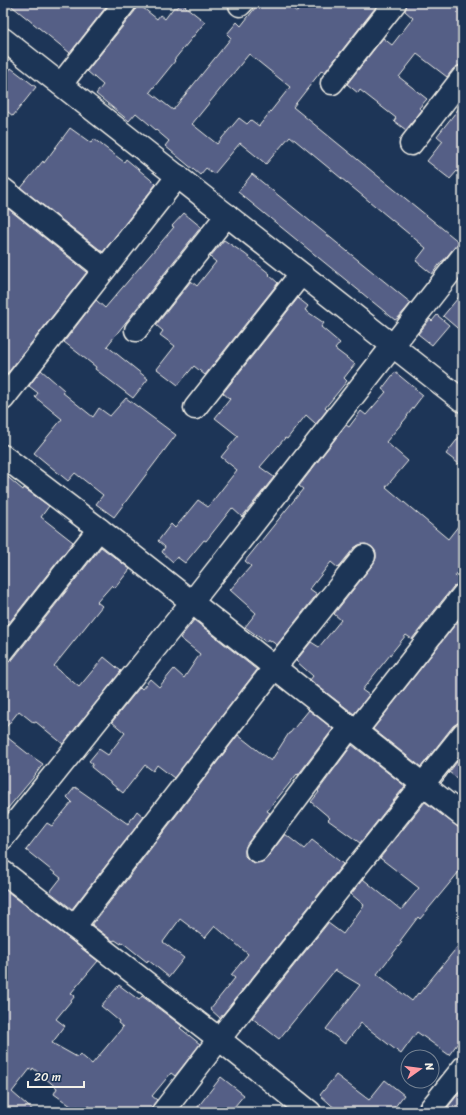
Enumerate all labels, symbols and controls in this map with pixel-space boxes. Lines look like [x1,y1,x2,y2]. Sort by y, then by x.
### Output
north arrow [400,1049,440,1089]
text: N [419,1060,439,1073]
scale bar [28,1063,84,1089]
text: 20 m [34,1066,61,1088]

